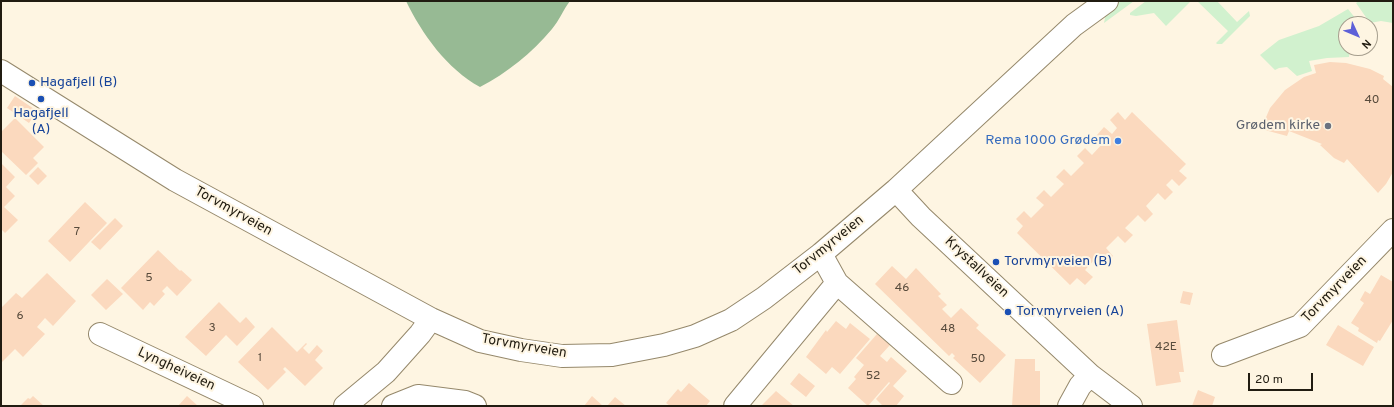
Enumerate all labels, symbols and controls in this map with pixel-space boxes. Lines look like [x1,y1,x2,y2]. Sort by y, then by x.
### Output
north arrow [1338,16,1378,56]
text: N [1358,36,1374,51]
place label: Hagafjell (B) [40,75,117,91]
marker: Hagafjell (B) [27,78,37,88]
marker: Hagafjell (A) [36,94,46,104]
house number: 40 [1364,94,1380,108]
place label: Hagafjell (A) [13,106,69,138]
place label: Grødem kirke [1236,118,1320,134]
marker: Grødem kirke [1323,121,1333,131]
place label: Rema 1000 Grødem [985,133,1110,149]
marker: Rema 1000 Grødem [1113,136,1123,146]
street label: Torvmyrveien [191,184,275,240]
street label: Torvmyrveien [790,212,868,280]
house number: 7 [74,226,80,240]
street label: Krystallveien [940,234,1012,302]
street label: Torvmyrveien [1299,253,1371,327]
place label: Torvmyrveien (B) [1004,254,1112,270]
marker: Torvmyrveien (B) [991,257,1001,267]
house number: 5 [145,272,153,286]
house number: 46 [895,282,909,296]
place label: Torvmyrveien (A) [1016,304,1124,320]
marker: Torvmyrveien (A) [1003,307,1013,317]
house number: 6 [16,310,24,324]
house number: 3 [208,322,216,336]
house number: 48 [941,323,955,337]
street label: Torvmyrveien [480,331,568,363]
house number: 42E [1155,341,1177,355]
street label: Lyngheiveien [135,345,217,395]
house number: 1 [258,352,262,366]
house number: 50 [970,353,986,367]
scale bar [1250,365,1315,391]
house number: 52 [866,370,880,384]
text: 20 m [1255,372,1283,388]

